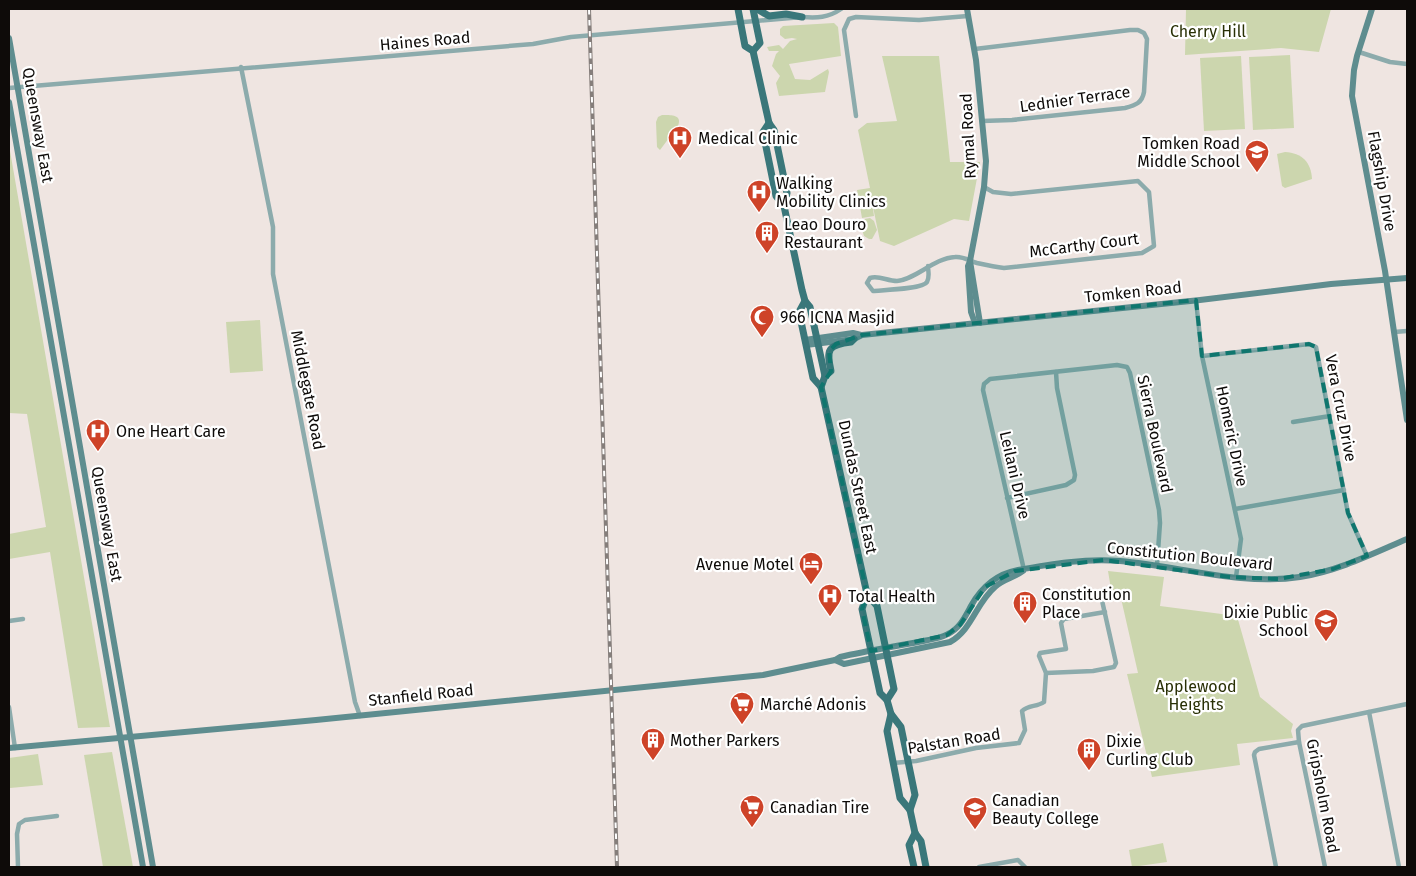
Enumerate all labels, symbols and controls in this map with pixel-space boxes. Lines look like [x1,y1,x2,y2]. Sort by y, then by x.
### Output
park label: Cherry Hill [1170,22,1246,41]
street label: Haines Road [379,28,471,54]
street label: Queensway East [19,66,58,184]
street label: Lednier Terrace [1018,82,1132,116]
street label: Rymal Road [956,93,980,179]
hospital icon: Medical Clinic [667,125,693,159]
place label: Medical Clinic [698,129,798,148]
street label: Flagship Drive [1364,129,1400,233]
place label: Tomken Road Middle School [1137,134,1240,171]
school or university icon: Tomken Road Middle School [1244,139,1270,173]
place label: Walking Mobility Clinics [776,174,886,211]
hospital icon: Walking Mobility Clinics [746,179,772,213]
place label: Leao Douro Restaurant [784,215,866,252]
building icon: Leao Douro Restaurant [754,220,780,254]
street label: McCarthy Court [1028,229,1140,261]
street label: Tomken Road [1083,277,1183,307]
mosque icon: 966 ICNA Masjid [749,304,775,338]
place label: 966 ICNA Masjid [780,308,895,327]
street label: Middlegate Road [287,329,329,451]
street label: Vera Cruz Drive [1321,353,1361,463]
street label: Sierra Boulevard [1133,373,1177,495]
street label: Homeric Drive [1212,384,1252,488]
hospital icon: One Heart Care [85,418,111,452]
street label: Dundas Street East [835,418,882,556]
place label: One Heart Care [116,422,226,441]
street label: Leilani Drive [996,429,1034,521]
street label: Queensway East [88,465,127,583]
street label: Constitution Boulevard [1106,538,1274,574]
hotel icon: Avenue Motel [798,551,824,585]
place label: Avenue Motel [696,555,794,574]
hospital icon: Total Health [817,583,843,617]
place label: Constitution Place [1042,585,1131,622]
place label: Total Health [848,587,936,606]
building icon: Constitution Place [1012,590,1038,624]
place label: Dixie Public School [1223,603,1308,640]
school or university icon: Dixie Public School [1313,608,1339,642]
park label: Applewood Heights [1155,677,1237,714]
street label: Stanfield Road [367,680,475,710]
supermarket icon: Marché Adonis [729,691,755,725]
place label: Marché Adonis [760,695,866,714]
street label: Palstan Road [906,724,1002,758]
building icon: Mother Parkers [640,727,666,761]
place label: Mother Parkers [670,731,780,750]
place label: Dixie Curling Club [1106,732,1194,769]
building icon: Dixie Curling Club [1076,737,1102,771]
street label: Gripsholm Road [1303,737,1343,855]
place label: Canadian Beauty College [992,791,1099,828]
supermarket icon: Canadian Tire [739,794,765,828]
school or university icon: Canadian Beauty College [962,796,988,830]
place label: Canadian Tire [770,798,869,817]

